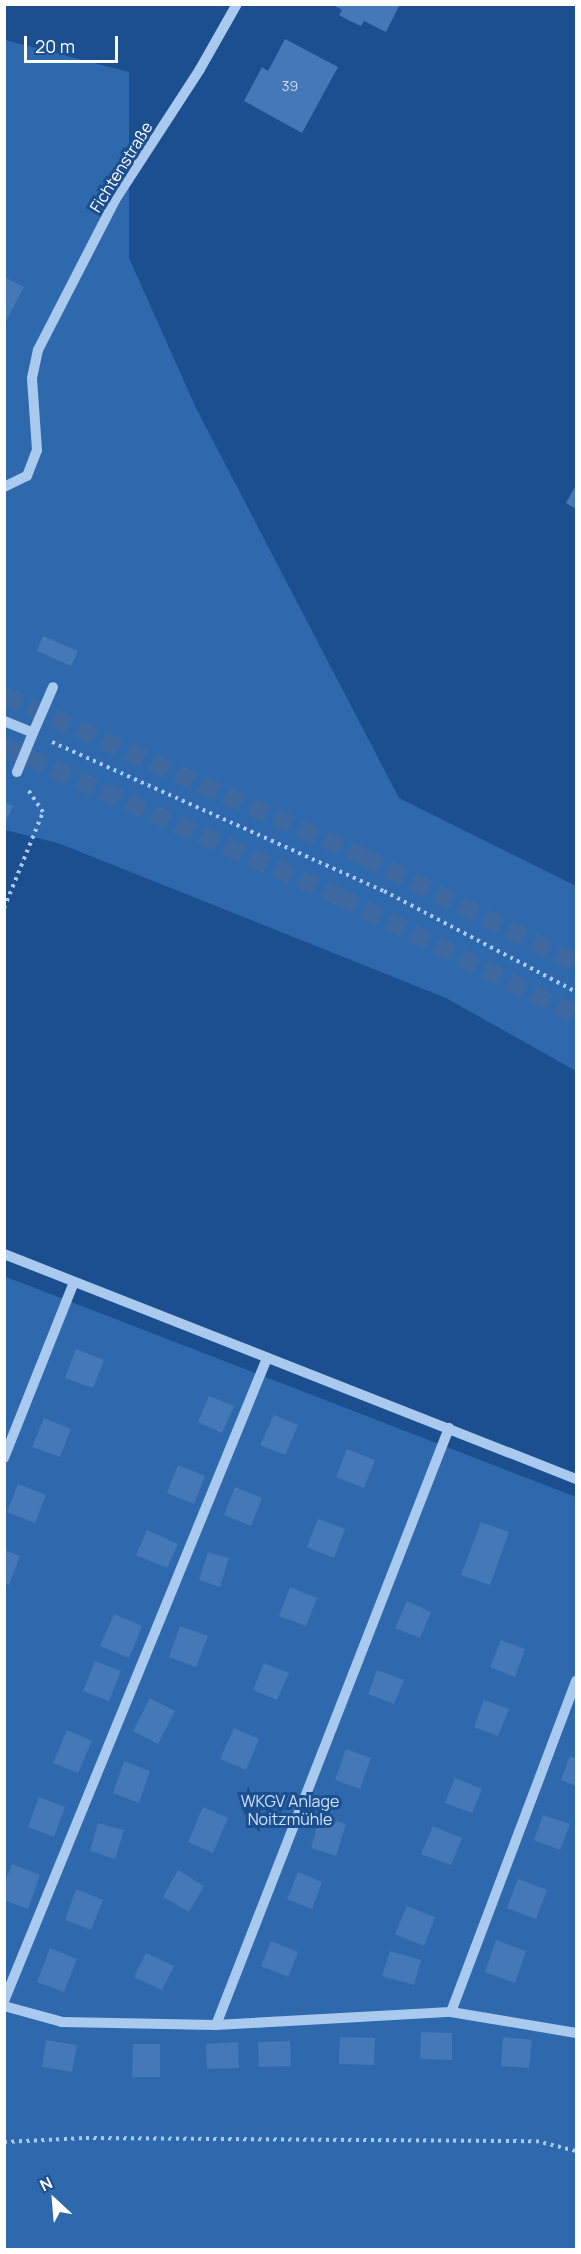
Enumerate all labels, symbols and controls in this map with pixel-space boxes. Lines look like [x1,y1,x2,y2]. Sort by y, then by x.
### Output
scale bar [27,24,122,62]
text: 20 m [35,34,75,58]
house number: 39 [282,78,298,94]
street label: Fichtenstraße [86,118,156,216]
park label: WKGV Anlage Noitzmühle [241,1791,339,1829]
north arrow [24,2170,84,2230]
text: N [36,2171,56,2196]

